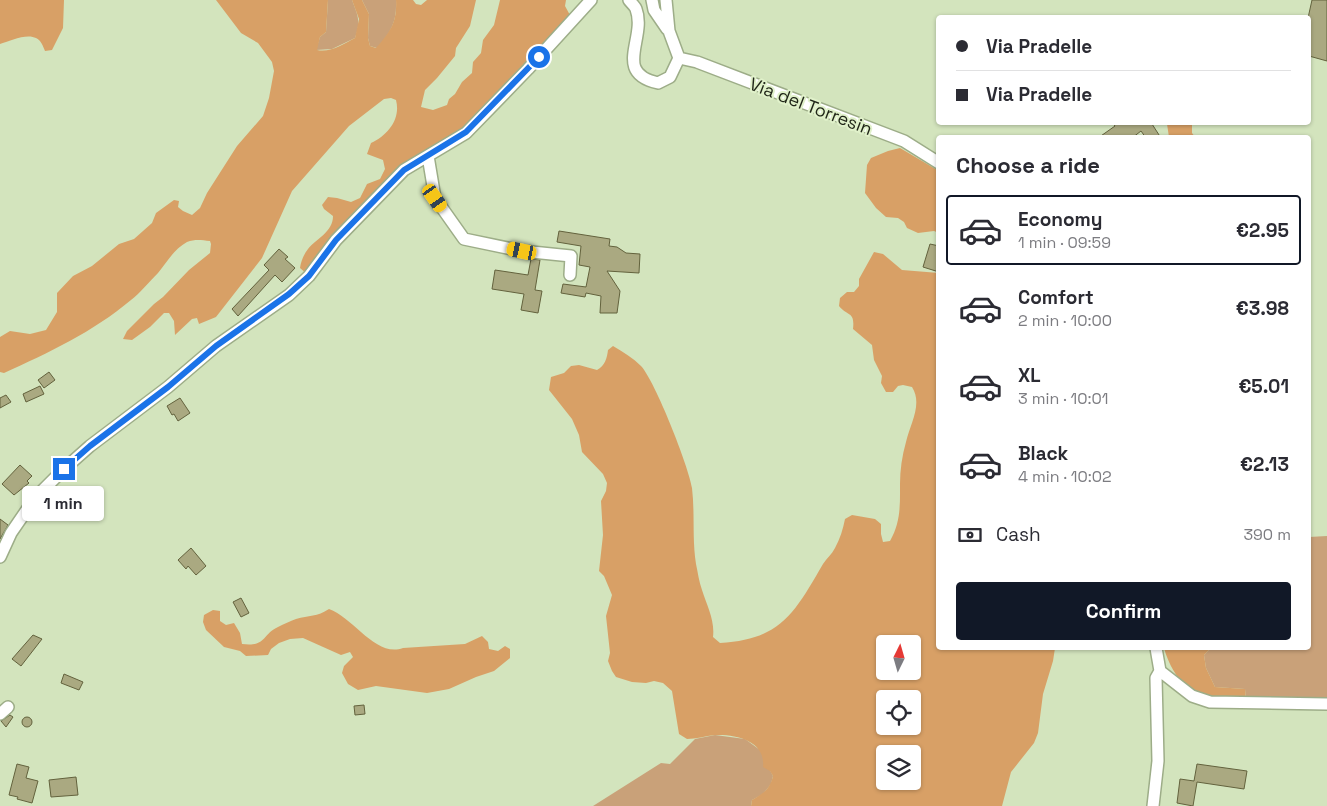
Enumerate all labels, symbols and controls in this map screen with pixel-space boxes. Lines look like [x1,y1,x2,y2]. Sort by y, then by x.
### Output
text: Via Pradelle [986,34,1092,59]
route start [528,46,550,68]
street label: Via del Torresin [746,72,876,140]
text: Via Pradelle [986,82,1092,107]
text: Choose a ride [956,151,1100,179]
car [420,181,449,215]
text: Economy [1018,207,1102,232]
icon: car [958,208,1003,253]
text: €2.95 [1236,218,1289,243]
text: 1 min · 09:59 [1018,232,1111,253]
car [505,241,538,261]
text: Comfort [1018,285,1094,310]
icon: car [958,286,1003,331]
text: €3.98 [1236,296,1289,321]
text: 2 min · 10:00 [1018,310,1112,331]
text: XL [1018,363,1041,388]
icon: car [958,364,1003,409]
text: €5.01 [1238,374,1289,399]
text: 3 min · 10:01 [1018,388,1108,409]
text: Black [1018,441,1068,466]
icon: car [958,442,1003,487]
text: €2.13 [1240,452,1289,477]
route end [53,458,75,480]
text: 4 min · 10:02 [1018,466,1112,487]
callout: 1 min [23,486,105,522]
text: 1 min [43,493,83,514]
icon: cash [956,521,984,549]
text: Cash [996,522,1041,547]
text: 390 m [1243,524,1291,545]
button: Confirm [956,582,1291,640]
north arrow [876,635,921,680]
map controls [876,635,921,790]
button: locate [876,690,921,735]
button: layers [876,745,921,790]

